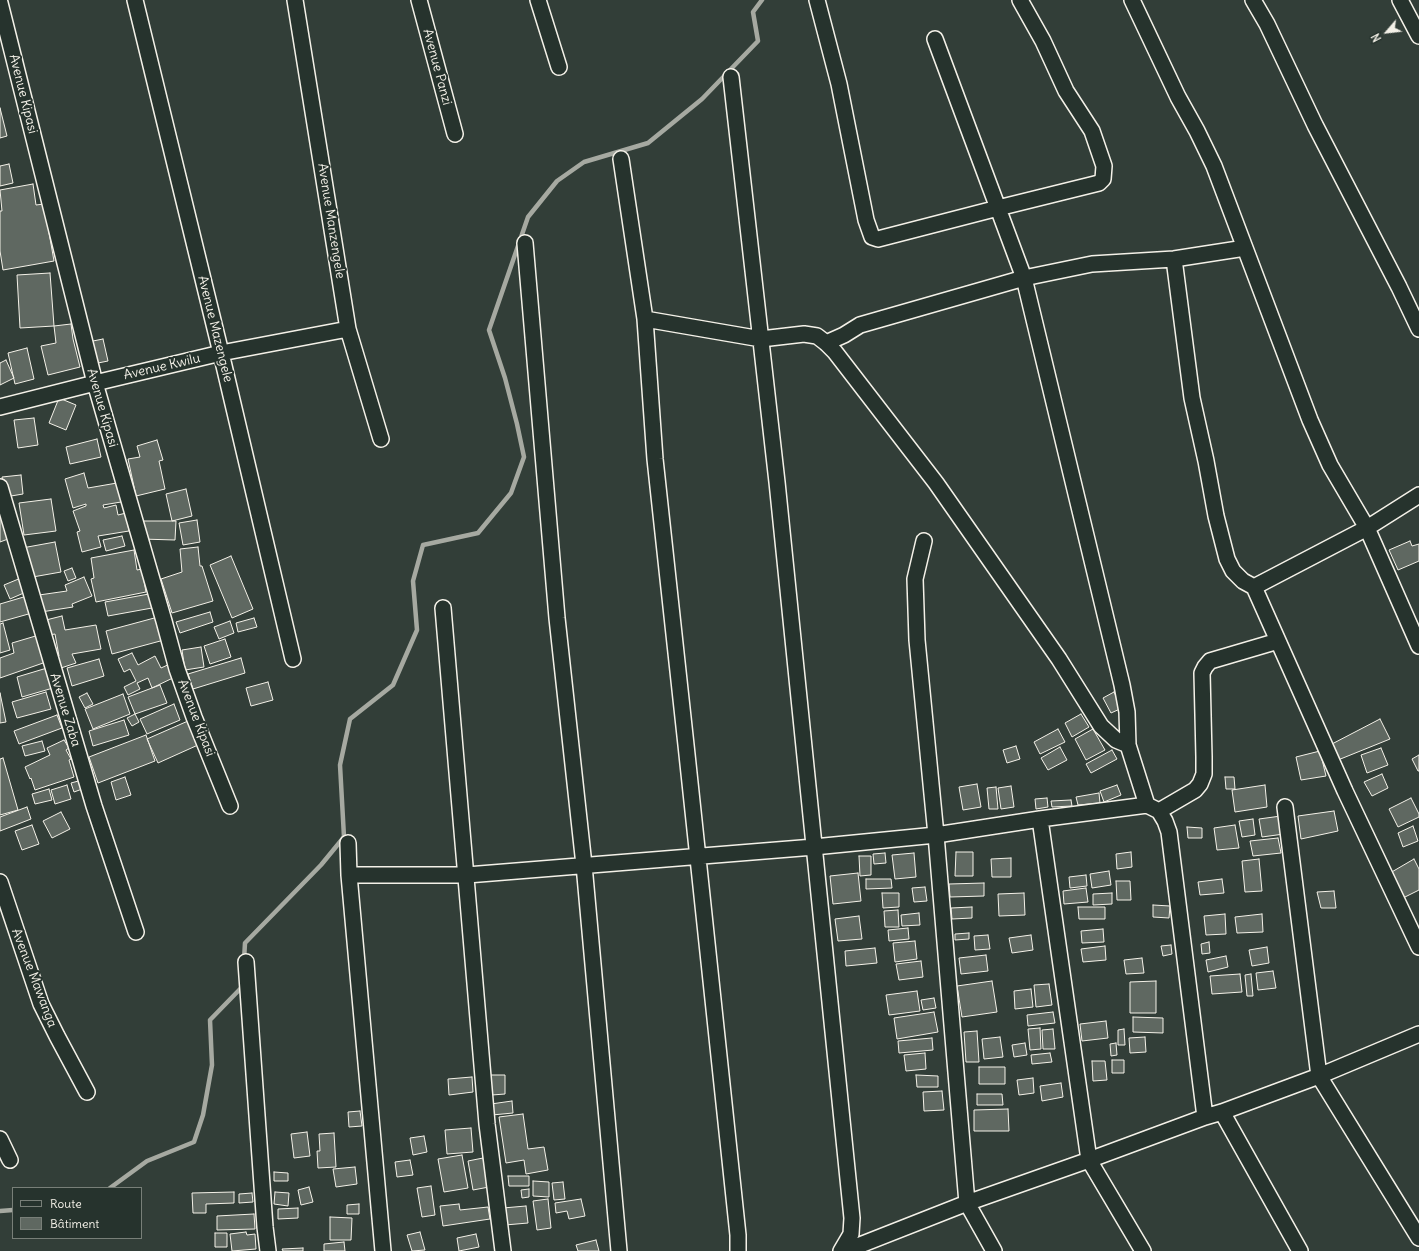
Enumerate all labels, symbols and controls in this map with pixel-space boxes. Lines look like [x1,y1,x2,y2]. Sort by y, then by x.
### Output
north arrow [1367,12,1407,52]
street label: Avenue Panzi [419,27,455,107]
text: N [1368,31,1384,44]
street label: Avenue Kipasi [6,53,40,135]
street label: Avenue Manzengele [314,162,348,280]
street label: Avenue Mazengele [194,274,236,384]
street label: Avenue Kwilu [122,351,202,383]
street label: Avenue Kipasi [83,367,121,449]
street label: Avenue Zaba [46,671,84,749]
street label: Avenue Kipasi [174,677,218,759]
street label: Avenue Mawanga [8,926,60,1030]
legend [12,1187,142,1239]
text: Route [50,1196,82,1211]
text: Bâtiment [50,1216,99,1231]

